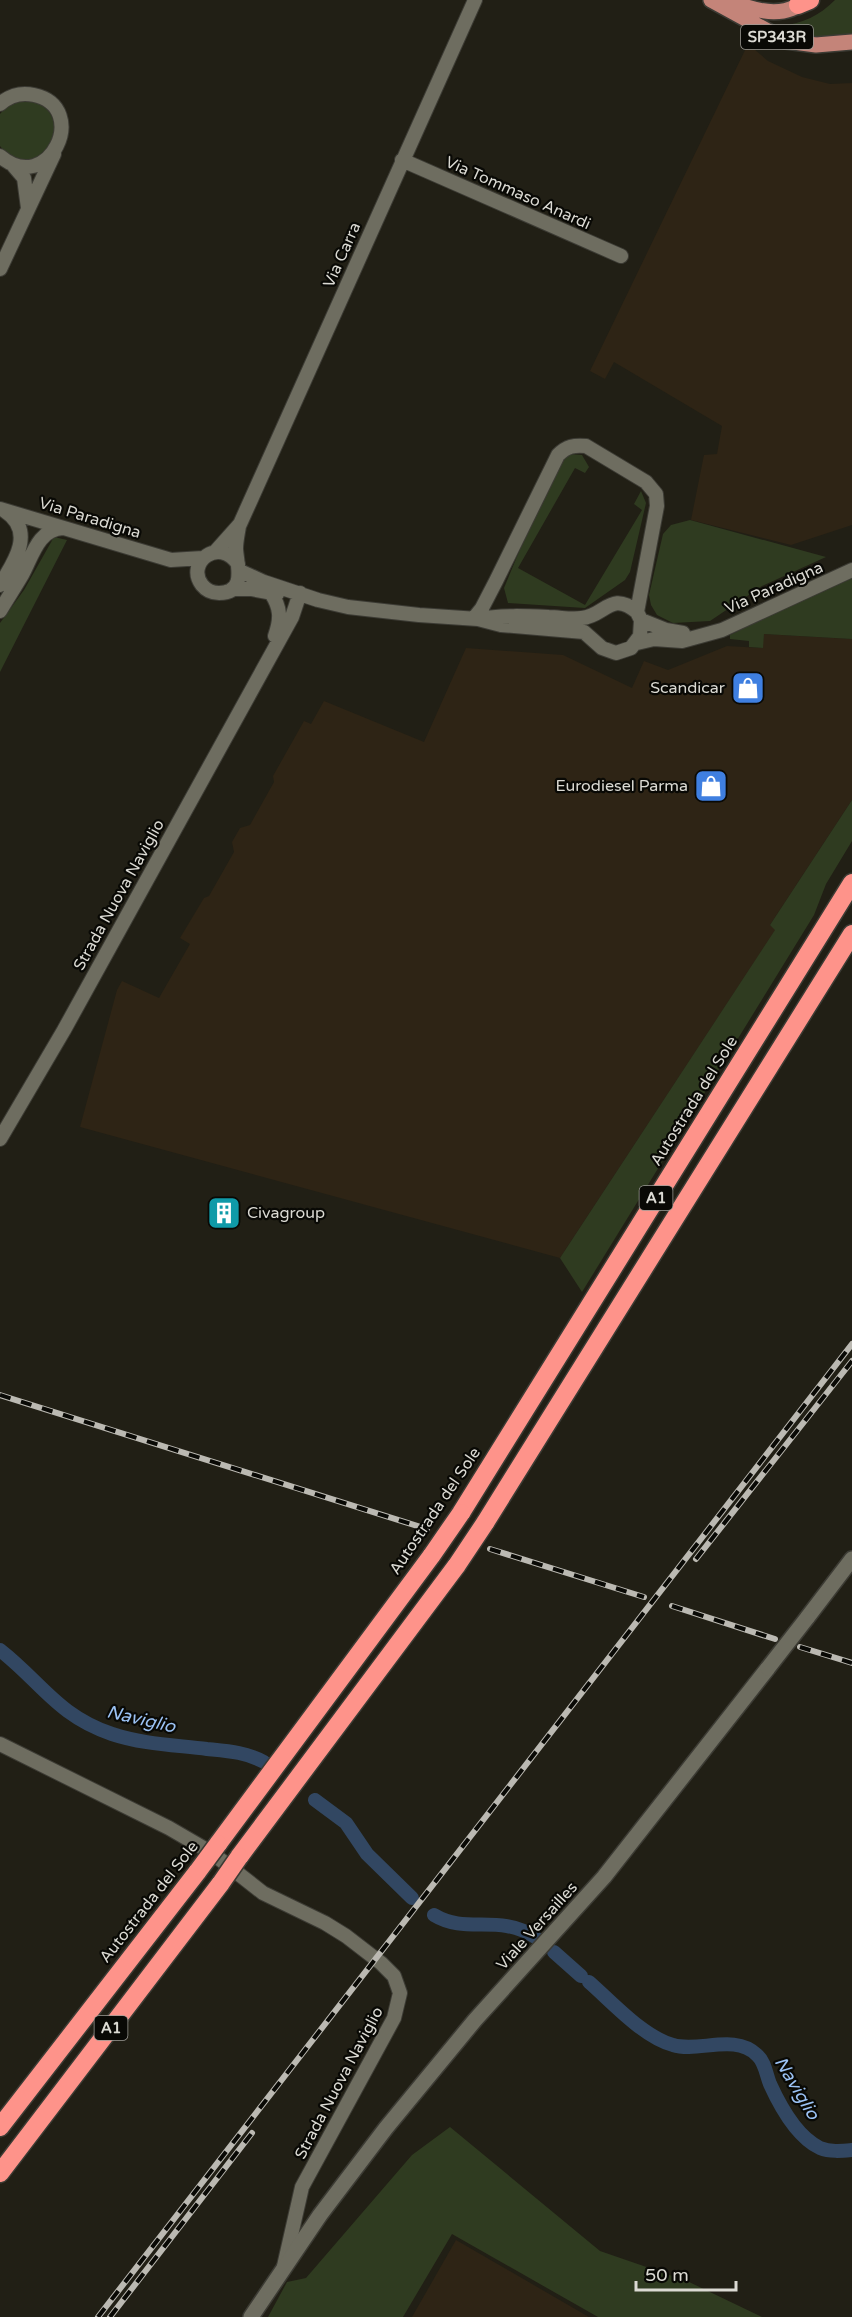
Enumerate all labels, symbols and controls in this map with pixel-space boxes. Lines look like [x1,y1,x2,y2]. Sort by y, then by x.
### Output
road number: SP343R [741,25,813,49]
street label: Via Tommaso Anardi [442,152,594,234]
street label: Via Carra [319,219,365,291]
street label: Via Paradigna [37,493,143,543]
street label: Via Paradigna [722,557,826,619]
shop icon: Scandicar [730,670,766,706]
place label: Scandicar [650,678,726,698]
shop icon: Eurodiesel Parma [693,768,729,804]
place label: Eurodiesel Parma [555,776,688,796]
street label: Strada Nuova Naviglio [69,816,169,974]
street label: Autostrada del Sole [646,1032,742,1170]
road number: A1 [640,1186,672,1210]
building icon: Civagroup [206,1195,242,1231]
place label: Civagroup [247,1203,325,1223]
street label: Autostrada del Sole [385,1444,485,1578]
water label: Naviglio [105,1700,178,1738]
street label: Autostrada del Sole [95,1837,203,1967]
street label: Viale Versailles [492,1878,582,1974]
street label: Strada Nuova Naviglio [290,2003,388,2163]
road number: A1 [94,2016,128,2040]
water label: Naviglio [770,2052,825,2124]
scale bar [636,2254,736,2292]
text: 50 m [645,2264,689,2286]

